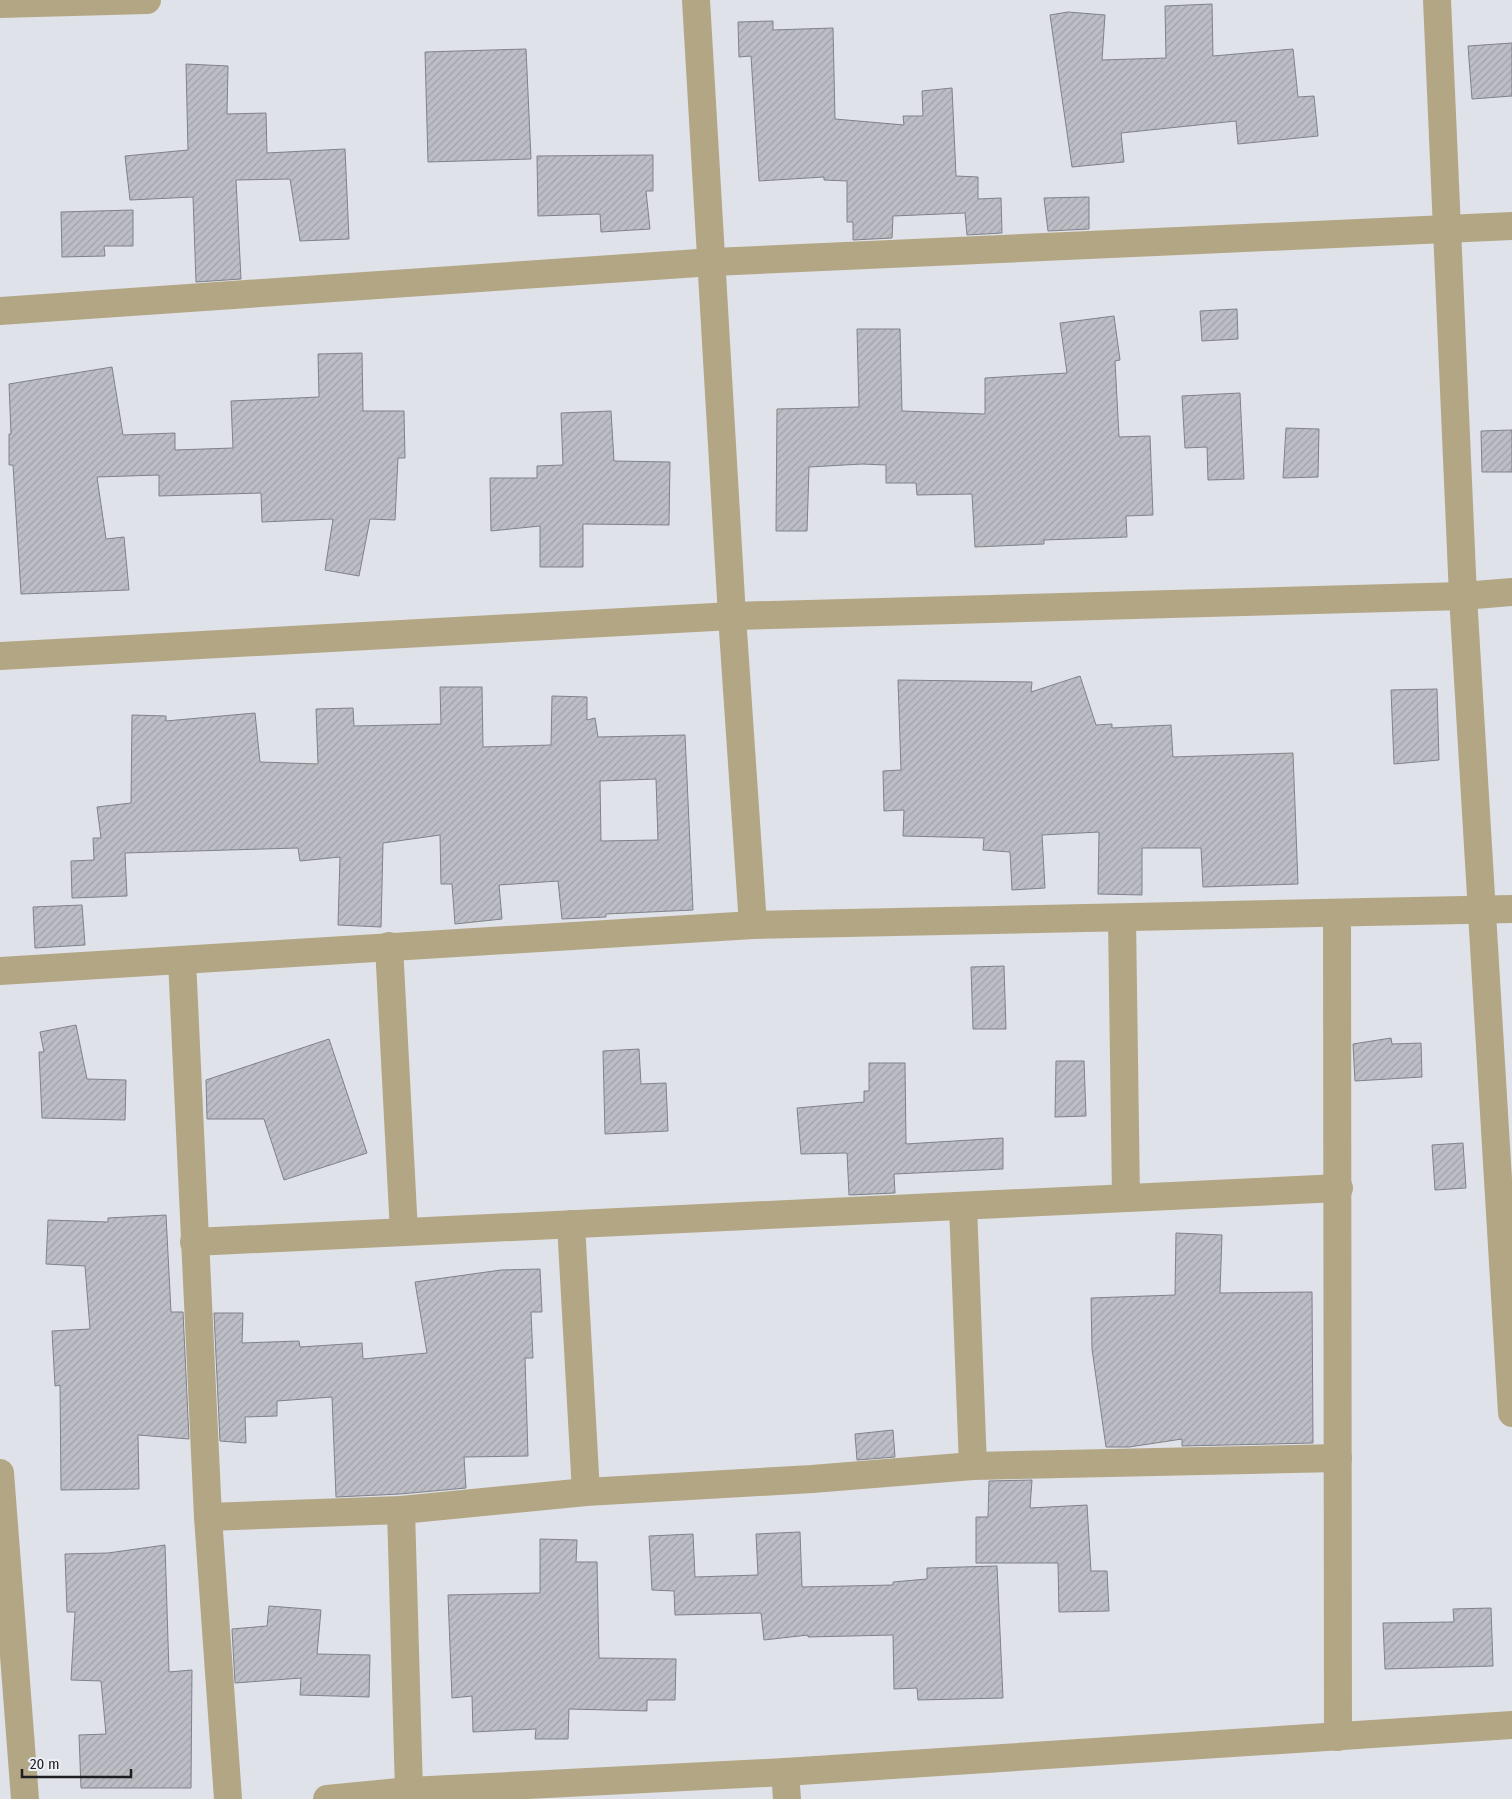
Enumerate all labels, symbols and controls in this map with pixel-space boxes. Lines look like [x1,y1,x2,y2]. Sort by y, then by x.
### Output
scale bar [22,1746,131,1778]
text: 20 m [30,1755,60,1773]

